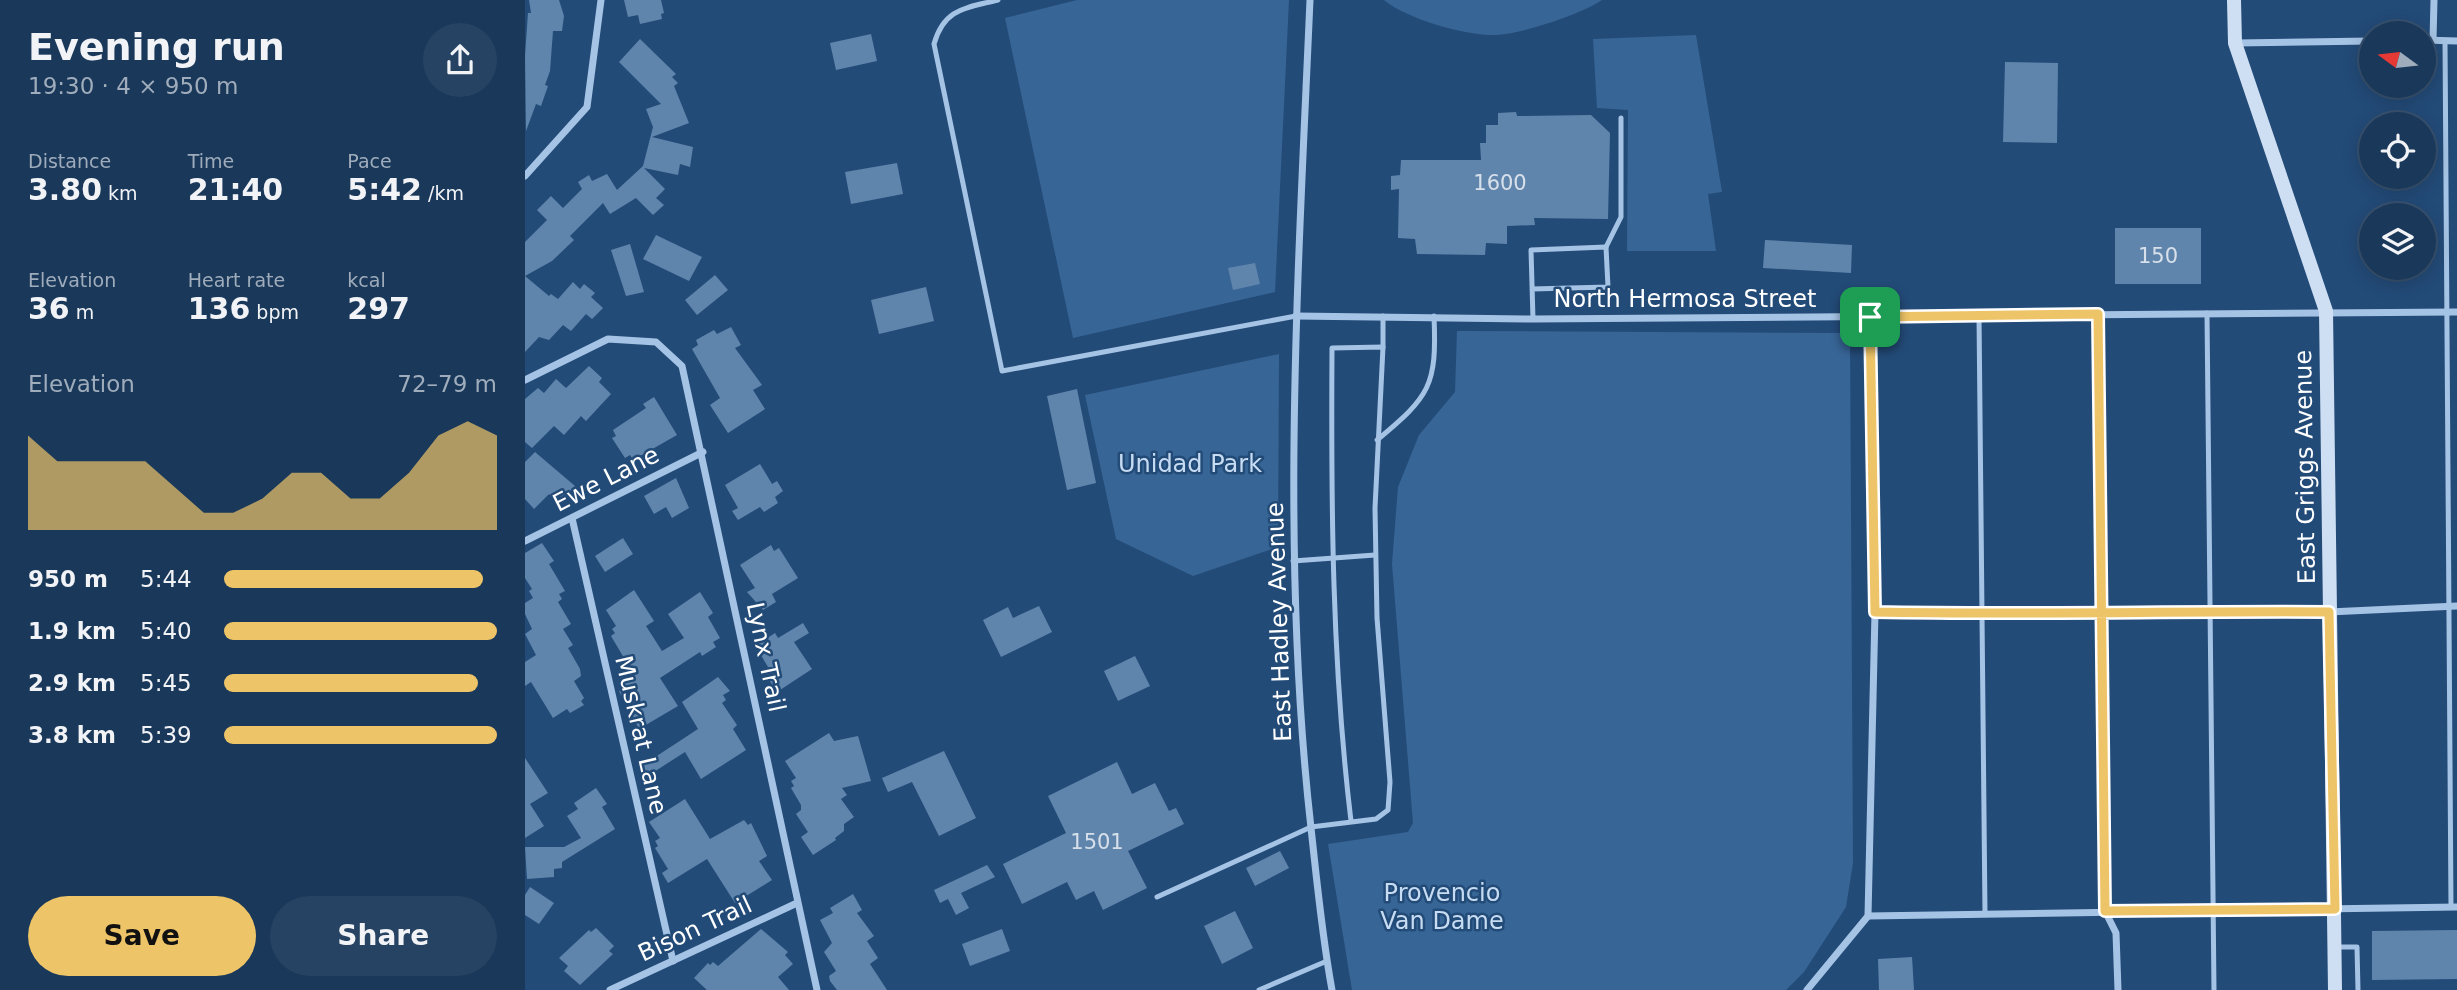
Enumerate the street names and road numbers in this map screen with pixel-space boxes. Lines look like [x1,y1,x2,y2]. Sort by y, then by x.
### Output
street label: North Hermosa Street [1554,285,1816,313]
street label: East Griggs Avenue [2289,350,2321,584]
street label: Ewe Lane [548,440,664,518]
street label: East Hadley Avenue [1261,502,1297,742]
street label: Lynx Trail [741,600,791,714]
street label: Muskrat Lane [609,653,673,817]
street label: Bison Trail [634,890,756,968]

